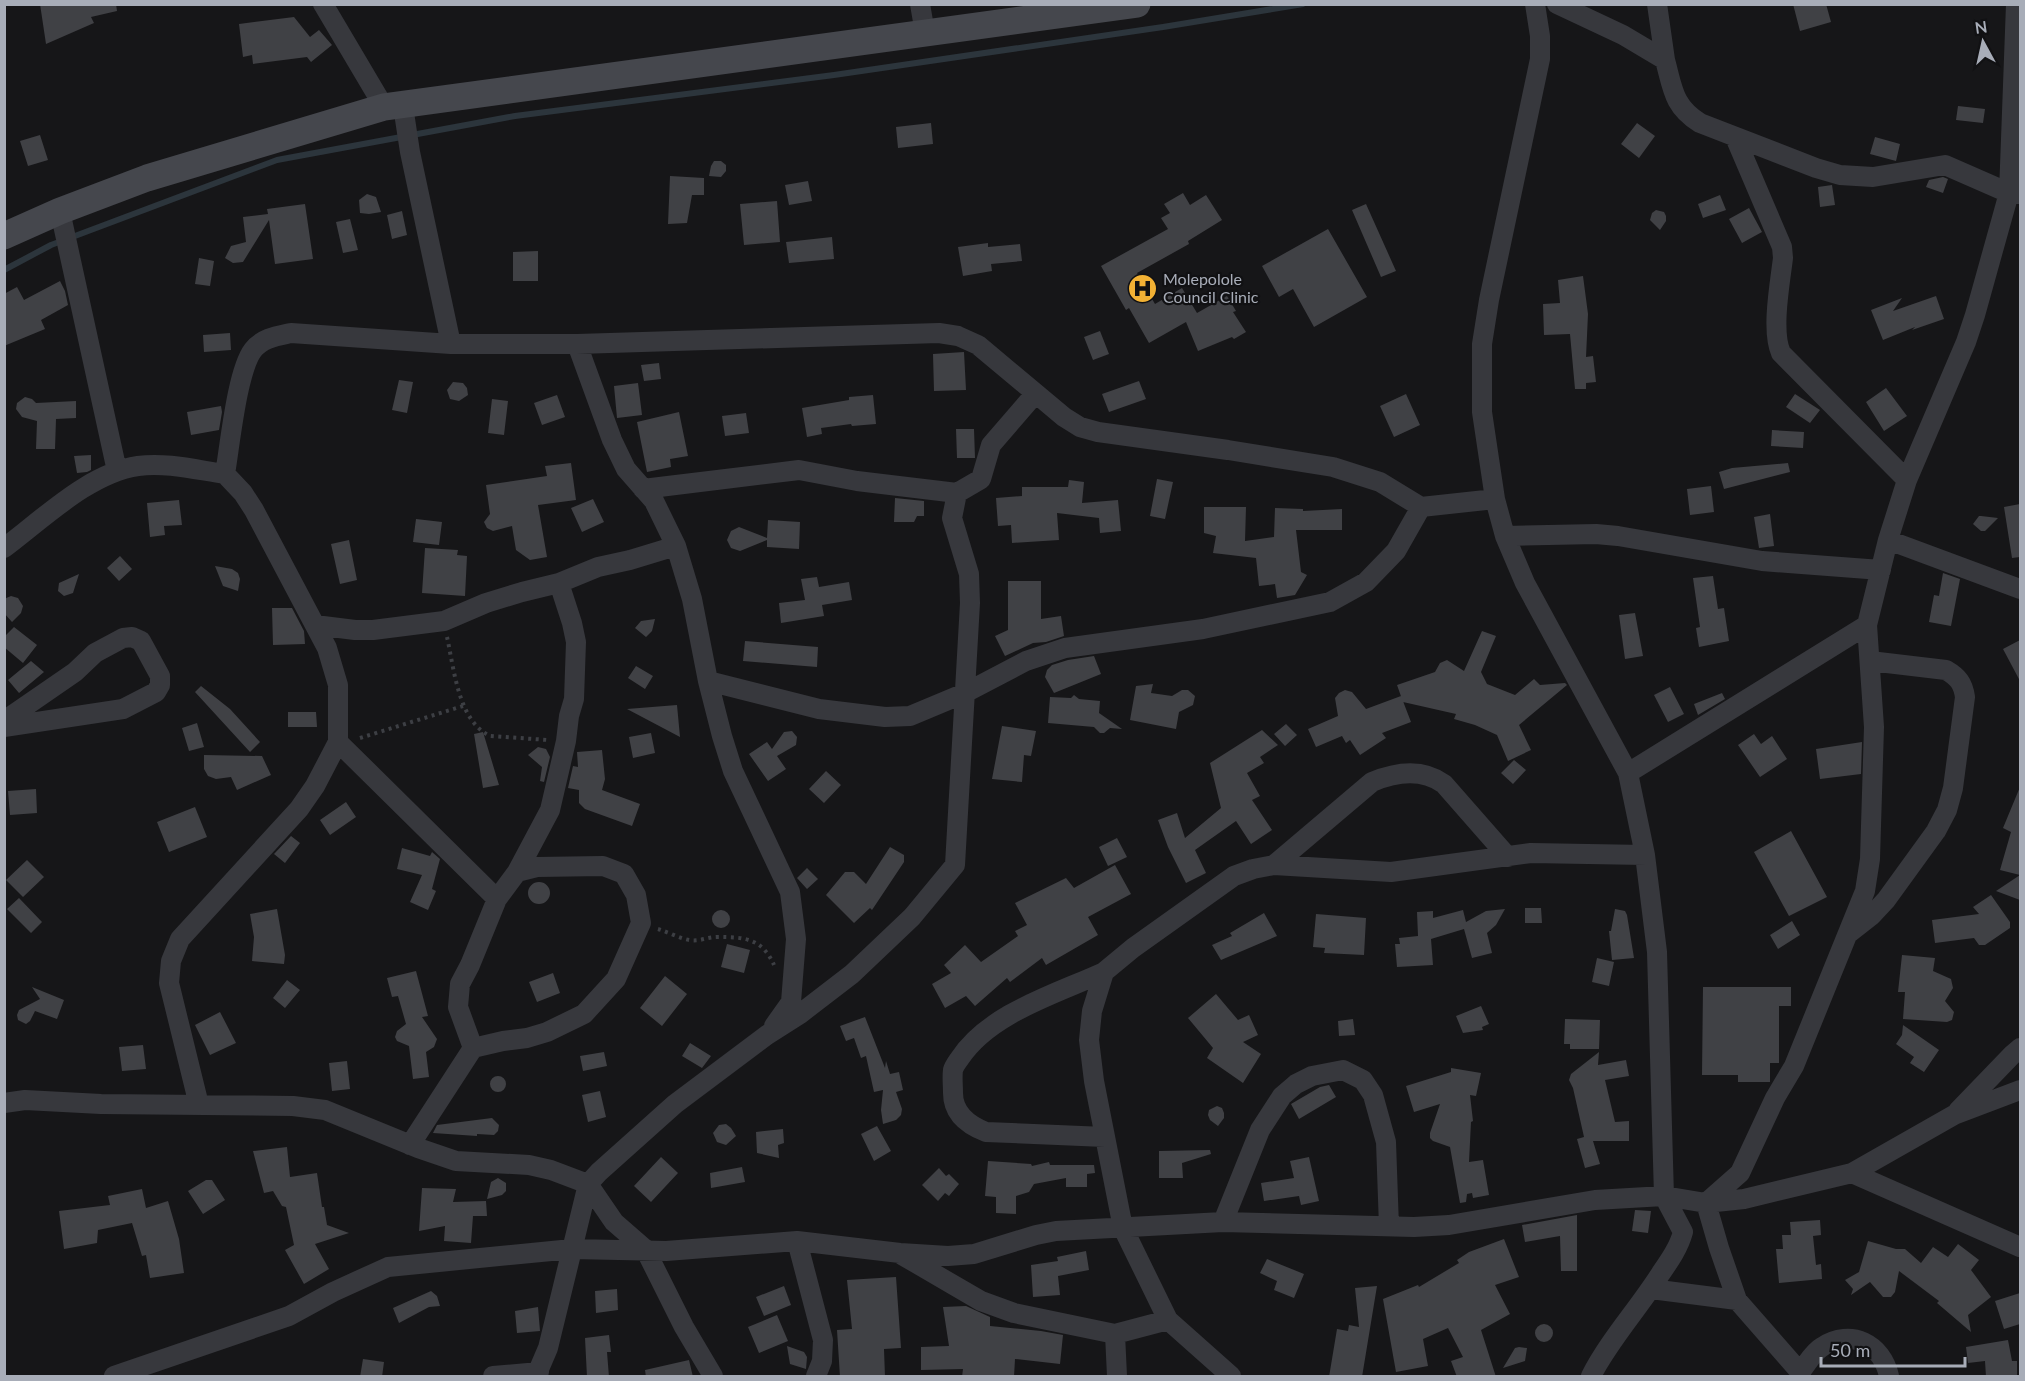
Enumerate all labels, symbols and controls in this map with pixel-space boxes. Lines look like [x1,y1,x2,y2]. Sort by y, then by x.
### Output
north arrow [1953,12,2013,72]
text: N [1973,16,1988,37]
place label: Molepolole Council Clinic [1163,269,1259,306]
hospital icon: Molepolole Council Clinic [1126,272,1158,304]
scale bar [1821,1330,1965,1368]
text: 50 m [1830,1339,1870,1361]

